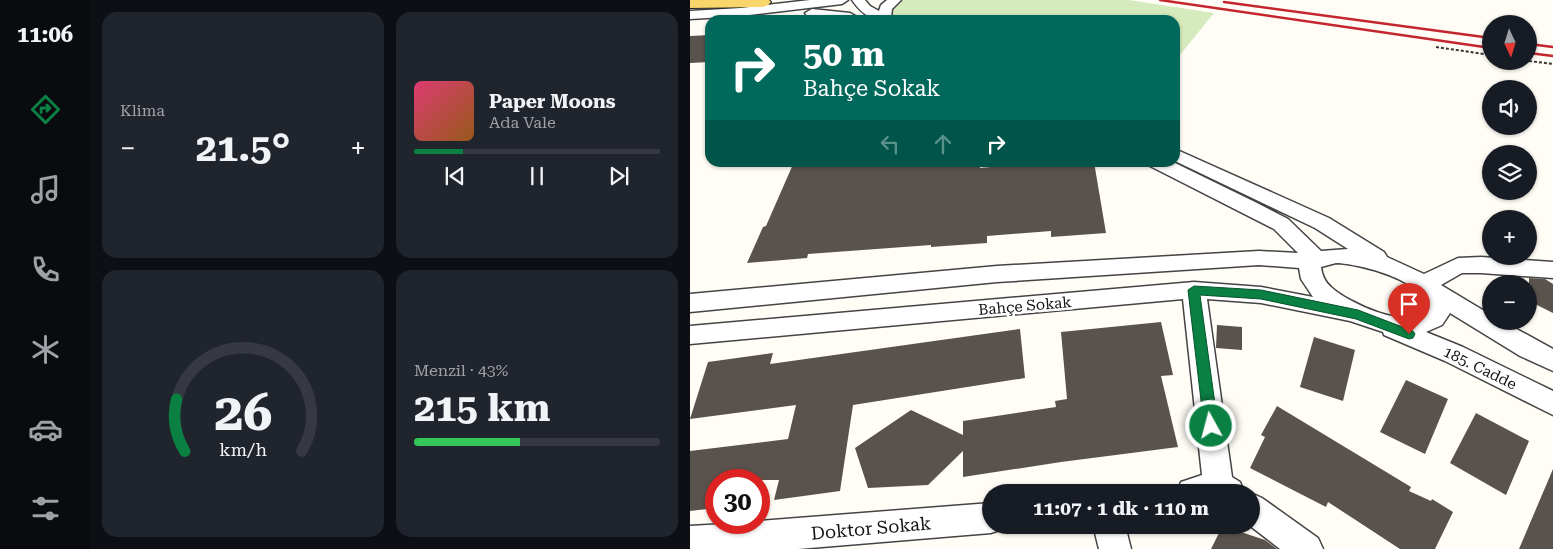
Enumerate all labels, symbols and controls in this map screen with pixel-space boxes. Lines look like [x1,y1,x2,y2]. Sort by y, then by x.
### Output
north arrow [1482,15,1538,70]
map controls [1482,15,1537,330]
text: 11:06 [17,22,73,47]
text: 50 m [803,34,885,75]
icon: right [720,35,785,100]
text: Bahçe Sokak [803,76,940,101]
button: sound [1482,80,1537,135]
text: Paper Moons [489,90,616,113]
icon: directions [28,92,63,127]
text: Klima [120,101,165,120]
text: Ada Vale [489,113,556,132]
text: 21.5° [196,126,290,170]
icon: left [876,130,904,158]
icon: ahead [929,130,957,158]
icon: right [982,130,1010,158]
text: − [120,132,136,165]
text: + [350,132,366,165]
button: layers [1482,145,1537,200]
icon: previous [441,162,469,190]
icon: pause [523,162,551,190]
icon: next [605,162,633,190]
icon: music [28,172,63,207]
button: + [1482,210,1537,265]
icon: phone [28,252,63,287]
button: − [1482,275,1537,330]
pin [1388,283,1430,334]
icon: arrive [1395,290,1423,318]
street label: Bahçe Sokak [978,293,1073,319]
icon: climate [28,332,63,367]
street label: 185. Cadde [1441,343,1519,393]
text: Menzil · 43% [414,361,508,380]
text: 26 [214,382,272,443]
text: 215 km [414,386,550,430]
position arrow [1184,399,1236,451]
icon: car [28,412,63,447]
text: km/h [219,439,267,460]
speed limit sign: 30 [705,469,770,534]
icon: filters [28,491,63,526]
text: 11:07 · 1 dk · 110 m [1033,497,1209,520]
street label: Doktor Sokak [810,512,932,544]

